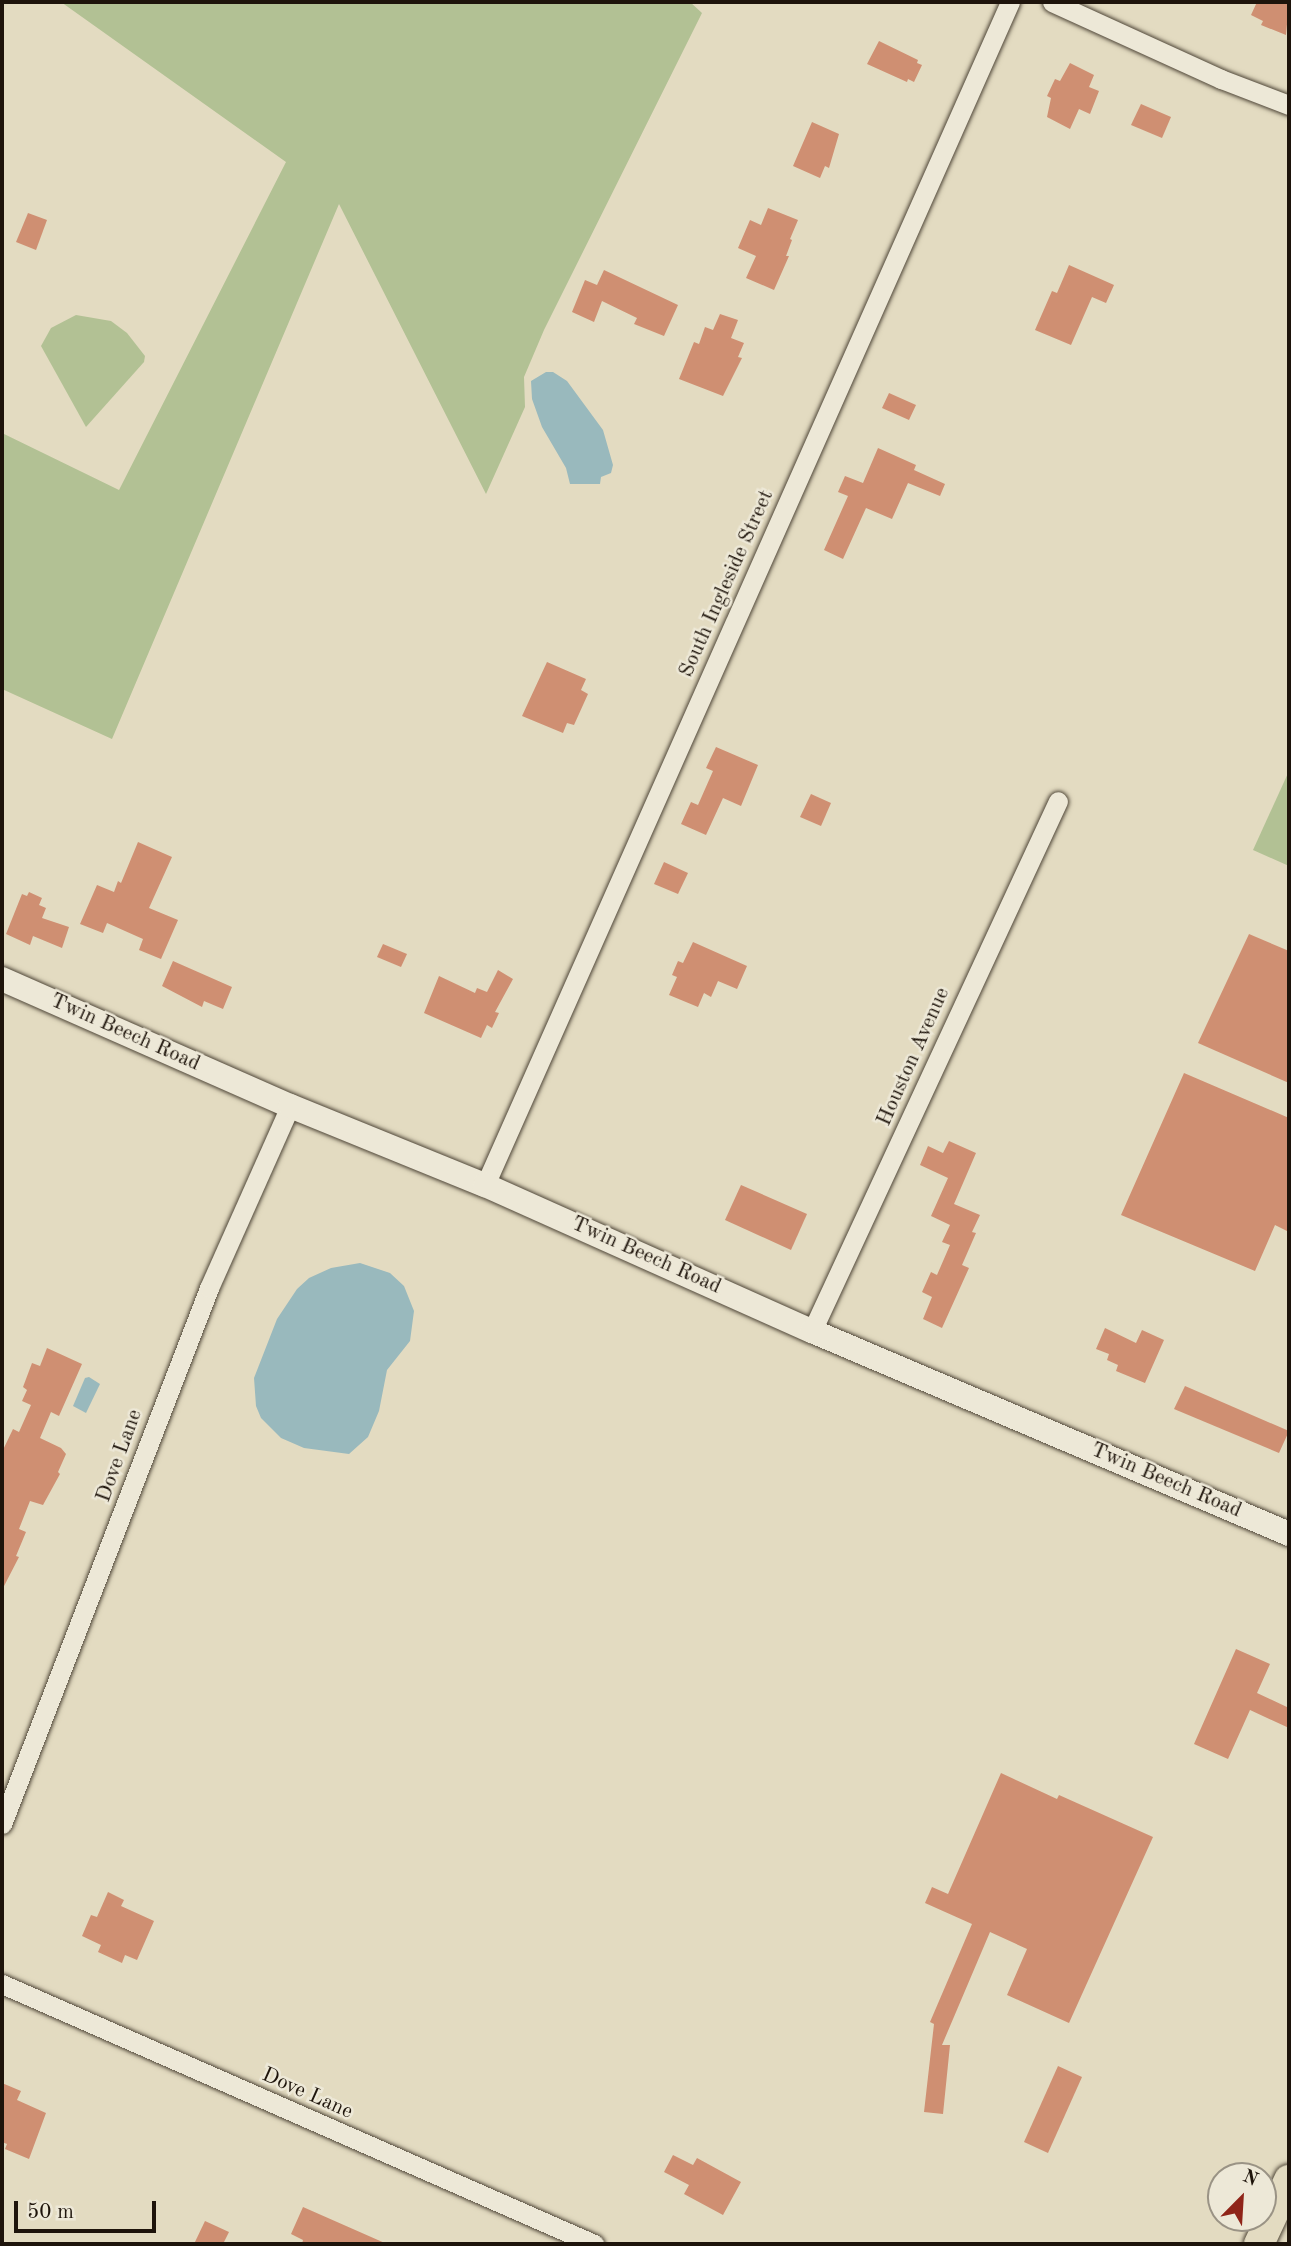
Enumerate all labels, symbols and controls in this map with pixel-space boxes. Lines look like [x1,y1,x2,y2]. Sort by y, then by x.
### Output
street label: South Ingleside Street [674,486,780,682]
street label: Houston Avenue [872,984,956,1130]
street label: Twin Beech Road [46,989,204,1077]
street label: Twin Beech Road [567,1212,725,1300]
street label: Dove Lane [92,1406,148,1506]
street label: Twin Beech Road [1087,1438,1245,1524]
street label: Dove Lane [258,2063,356,2125]
north arrow [1207,2162,1277,2232]
text: N [1239,2168,1260,2191]
scale bar [18,2186,159,2230]
text: 50 m [27,2202,74,2223]

